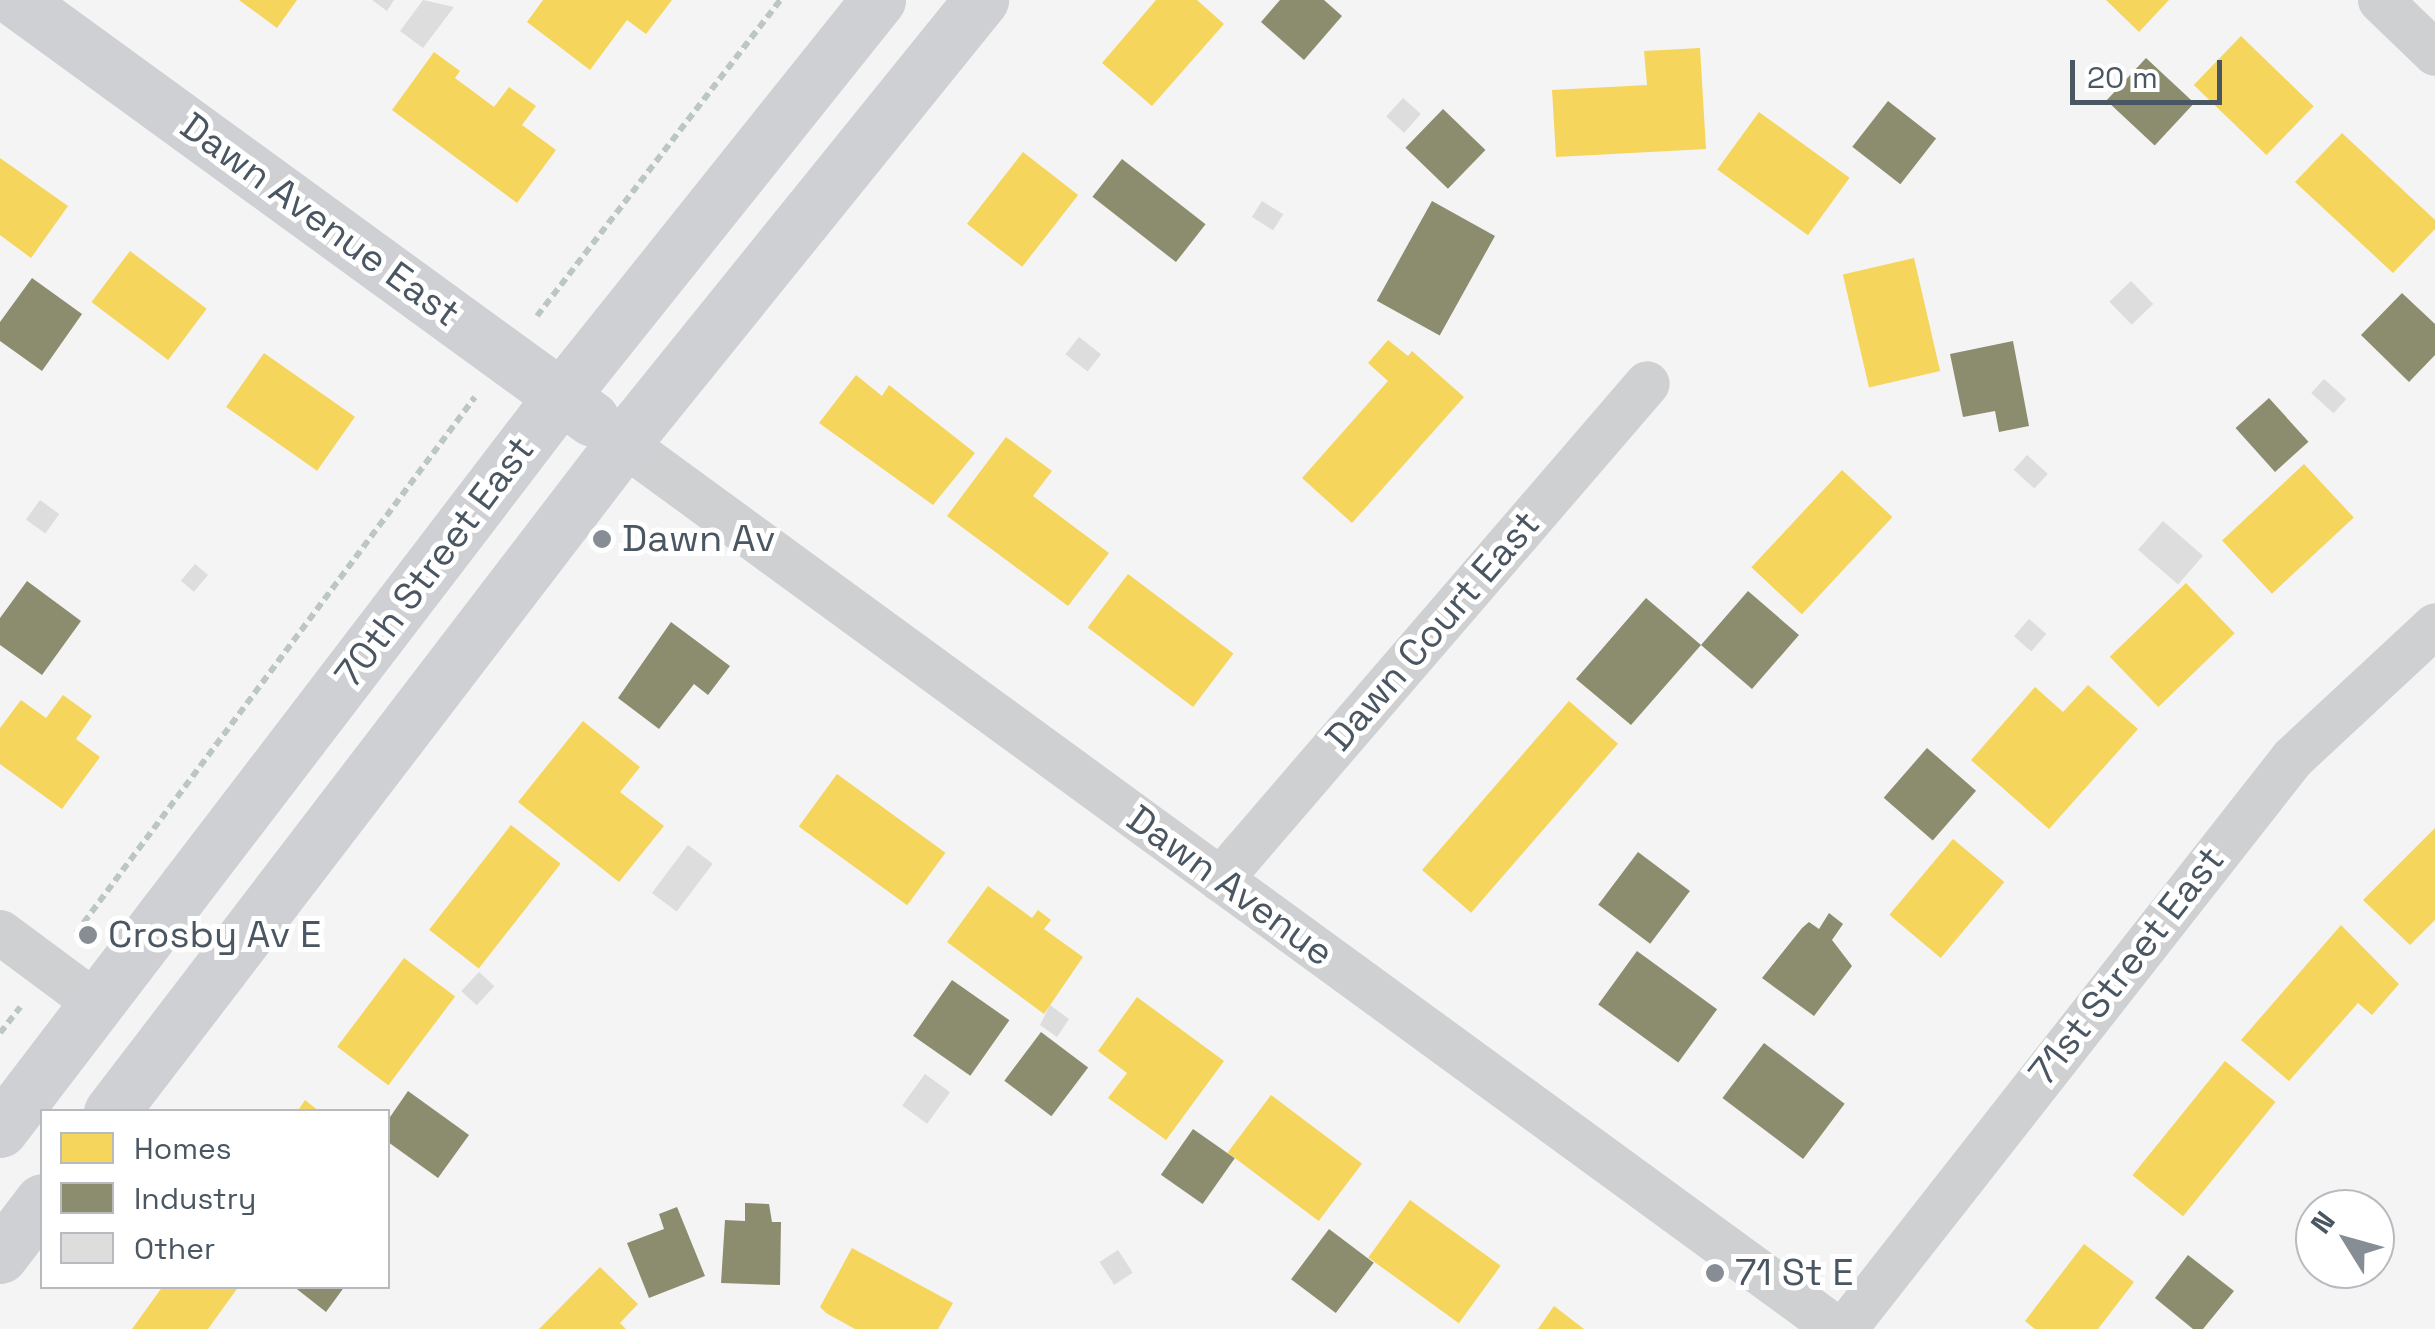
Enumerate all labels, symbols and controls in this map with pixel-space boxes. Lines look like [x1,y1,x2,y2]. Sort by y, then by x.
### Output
scale bar [2075,40,2228,102]
text: 20 m [2087,58,2158,97]
street label: Dawn Avenue East [171,103,469,337]
street label: 70th Street East [326,428,544,696]
street label: Dawn Court East [1316,502,1550,760]
place label: Dawn Av [622,516,776,562]
marker: Dawn Av [591,528,613,550]
street label: Dawn Avenue [1118,796,1342,976]
street label: 71st Street East [2020,838,2234,1094]
place label: Crosby Av E [108,912,322,958]
marker: Crosby Av E [77,924,99,946]
legend [40,1109,390,1289]
text: Homes [134,1129,232,1168]
text: Industry [134,1179,256,1218]
north arrow [2295,1189,2395,1289]
text: N [2303,1204,2343,1240]
text: Other [134,1229,215,1268]
place label: 71 St E [1735,1250,1854,1296]
marker: 71 St E [1704,1262,1726,1284]

